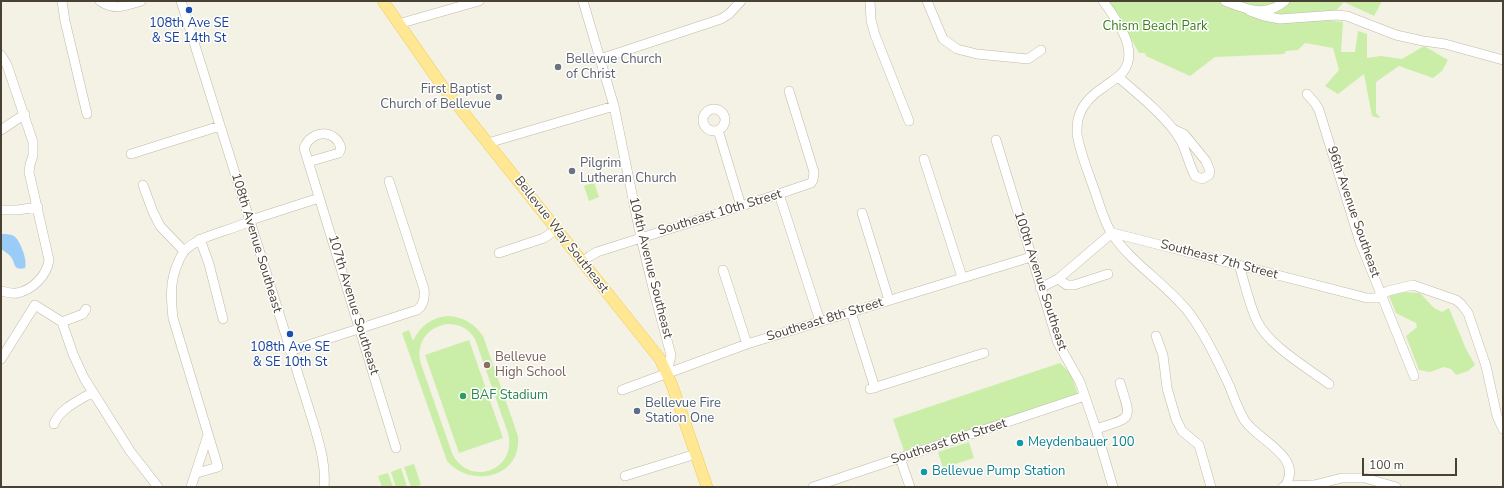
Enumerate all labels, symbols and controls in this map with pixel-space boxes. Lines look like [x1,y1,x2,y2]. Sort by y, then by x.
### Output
marker: 108th Ave SE & SE 14th St [184,5,194,15]
place label: 108th Ave SE & SE 14th St [149,16,229,47]
park label: Chism Beach Park [1102,19,1208,35]
place label: Bellevue Church of Christ [566,52,662,83]
marker: Bellevue Church of Christ [553,62,563,72]
place label: First Baptist Church of Bellevue [380,82,491,113]
marker: First Baptist Church of Bellevue [494,92,504,102]
street label: 96th Avenue Southeast [1323,144,1383,280]
place label: Pilgrim Lutheran Church [580,156,677,187]
marker: Pilgrim Lutheran Church [567,166,577,176]
street label: 108th Avenue Southeast [227,171,285,315]
street label: Bellevue Way Southeast [511,174,611,296]
street label: Southeast 10th Street [656,187,784,239]
street label: 104th Avenue Southeast [625,196,675,340]
street label: 100th Avenue Southeast [1010,210,1070,352]
street label: 107th Avenue Southeast [324,233,382,377]
street label: Southeast 7th Street [1159,237,1279,283]
street label: Southeast 8th Street [765,295,885,345]
marker: 108th Ave SE & SE 10th St [285,329,295,339]
place label: 108th Ave SE & SE 10th St [250,340,330,371]
place label: Bellevue High School [495,350,566,381]
marker: Bellevue High School [482,360,492,370]
place label: BAF Stadium [471,388,548,404]
marker: BAF Stadium [458,391,468,401]
place label: Bellevue Fire Station One [645,396,721,427]
marker: Bellevue Fire Station One [632,406,642,416]
street label: Southeast 6th Street [889,416,1009,468]
place label: Meydenbauer 100 [1028,435,1134,451]
marker: Meydenbauer 100 [1015,438,1025,448]
scale bar [1364,450,1459,476]
text: 100 m [1369,457,1404,473]
place label: Bellevue Pump Station [932,464,1065,480]
marker: Bellevue Pump Station [919,467,929,477]

